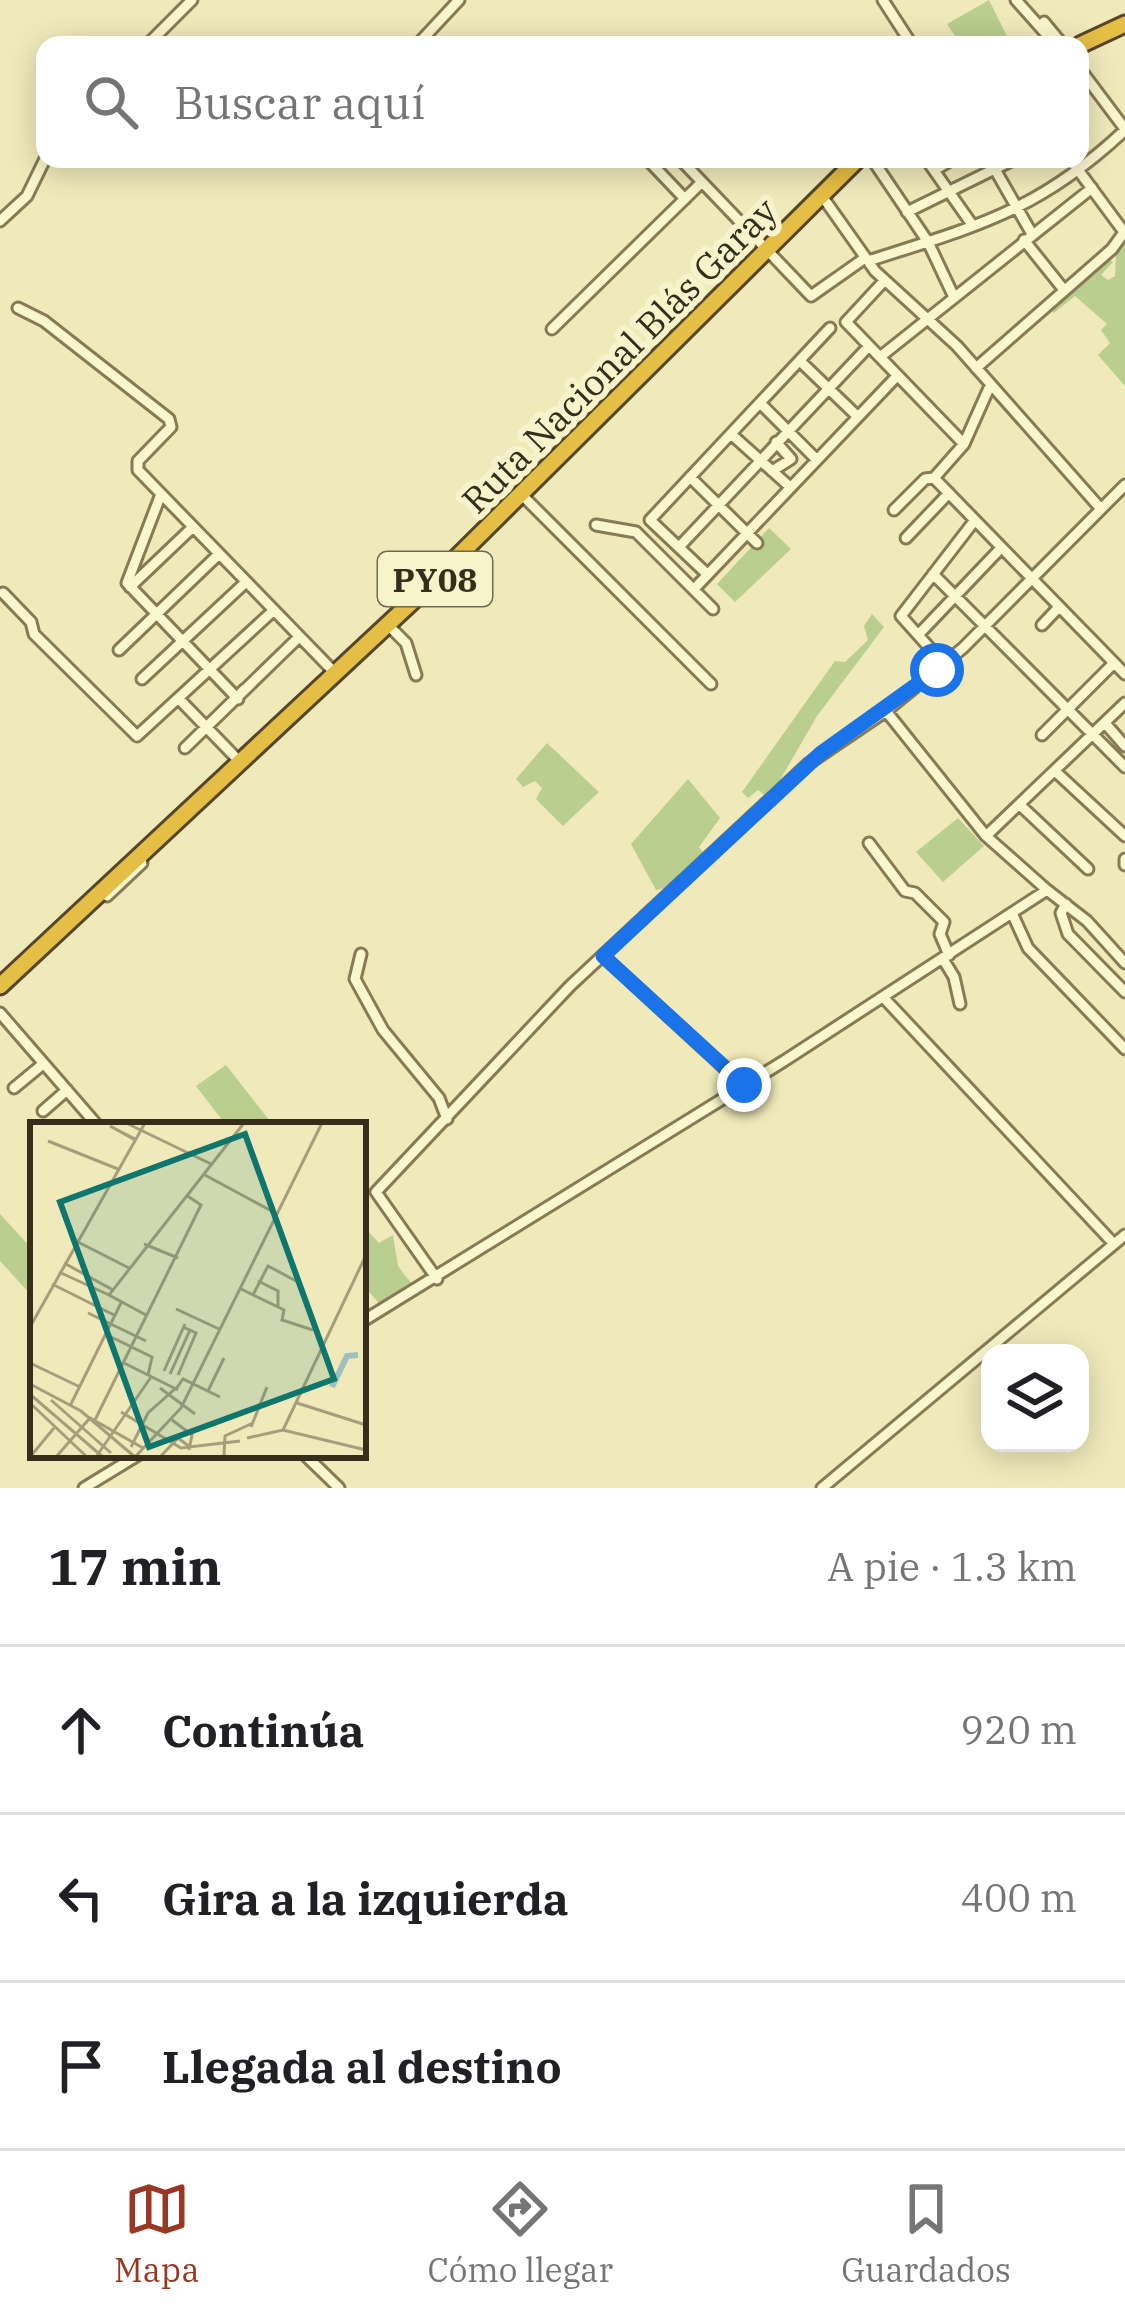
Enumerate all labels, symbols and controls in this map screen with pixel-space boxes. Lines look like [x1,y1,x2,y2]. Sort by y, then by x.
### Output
search box [36,36,1089,168]
icon: search [78,69,144,135]
text: Buscar aquí [174,73,425,131]
street label: Ruta Nacional Blás Garay [451,187,787,523]
road number: PY08 [378,552,492,606]
route start [910,643,964,697]
route end [717,1058,771,1112]
inset map [30,1122,366,1458]
map controls [981,1344,1089,1452]
button: layers [981,1344,1089,1452]
text: 17 min [48,1533,221,1599]
text: A pie · 1.3 km [827,1541,1077,1592]
icon: ahead [48,1697,114,1763]
text: Continúa [162,1701,364,1759]
text: 920 m [961,1704,1077,1755]
icon: left [48,1865,114,1931]
text: Gira a la izquierda [162,1869,569,1927]
text: 400 m [961,1872,1077,1923]
icon: arrive [48,2033,114,2099]
text: Llegada al destino [162,2037,562,2095]
tab: Mapa [114,2176,199,2291]
tab: Cómo llegar [428,2176,613,2291]
tab: Guardados [841,2176,1011,2291]

